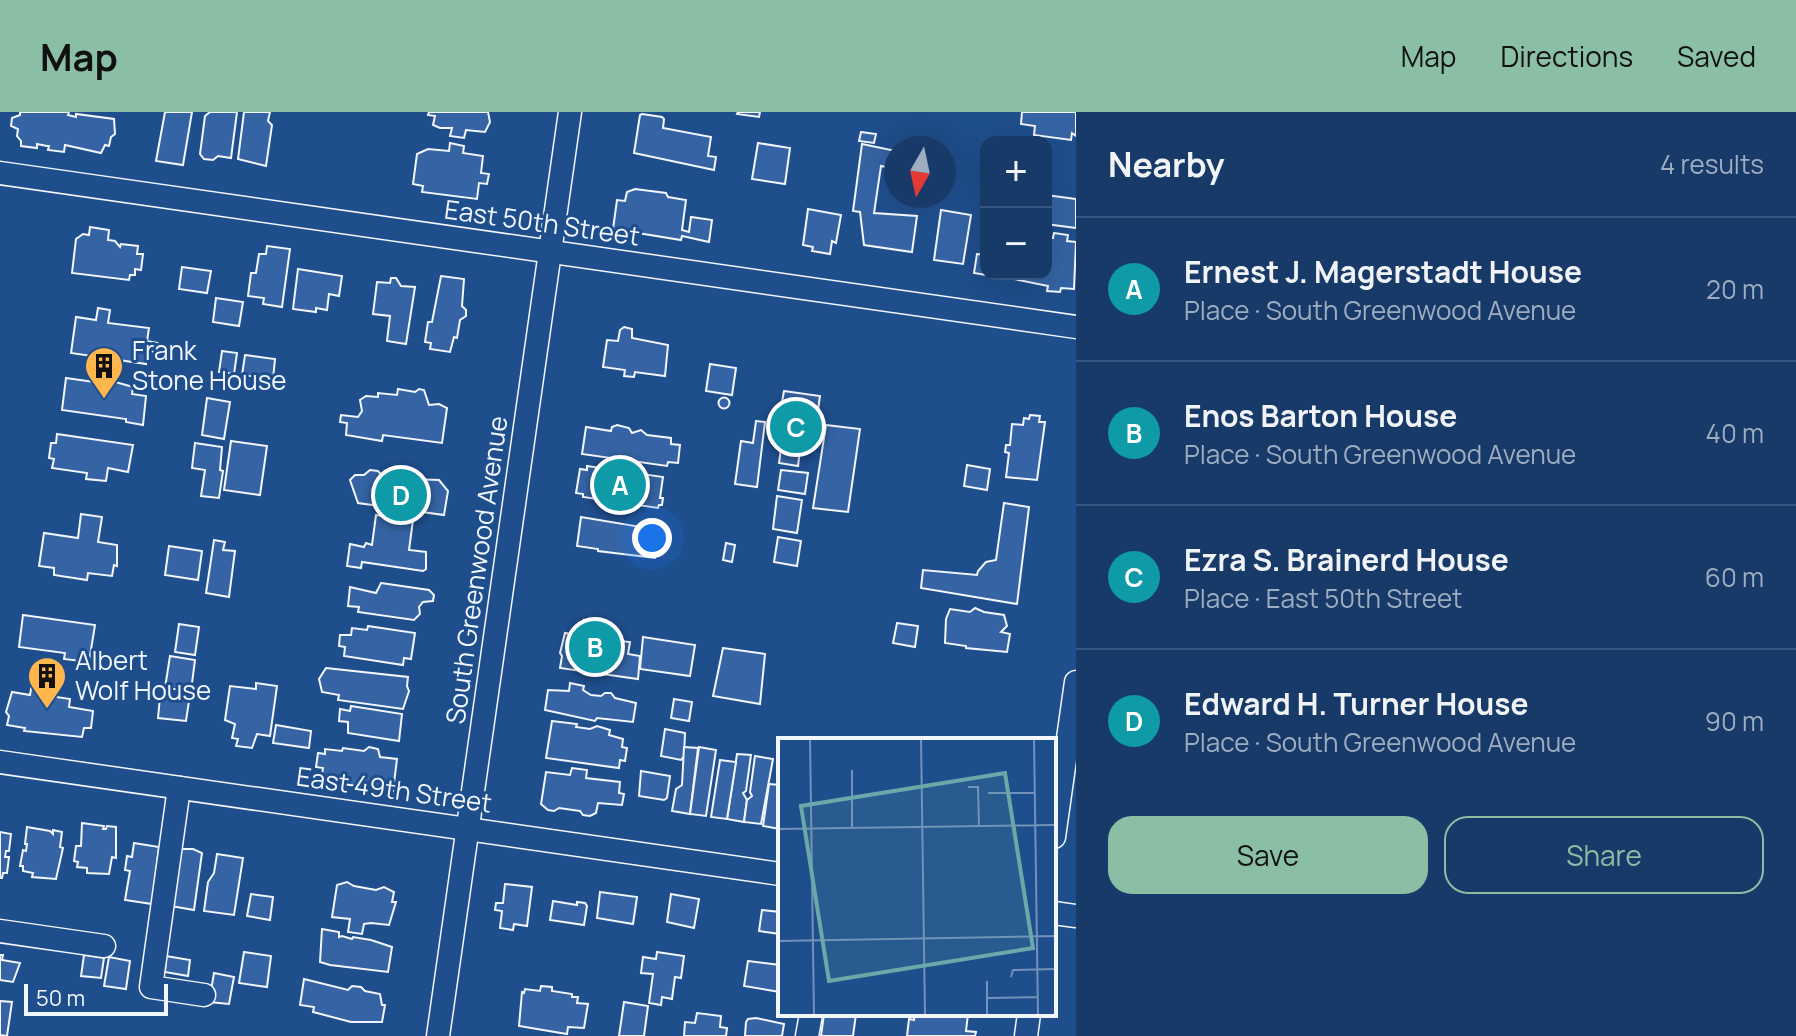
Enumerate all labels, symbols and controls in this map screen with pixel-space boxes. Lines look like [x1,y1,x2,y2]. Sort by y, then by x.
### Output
text: Map [40,30,118,82]
text: Map [1401,37,1456,75]
text: Directions [1500,37,1633,75]
text: Saved [1677,37,1756,75]
north arrow [884,136,956,208]
map controls [980,136,1052,280]
button: + [980,136,1052,208]
text: Nearby [1108,141,1224,187]
text: 4 results [1660,146,1764,182]
street label: East 50th Street [442,190,642,254]
button: − [980,208,1052,280]
text: Ernest J. Magerstadt House [1184,251,1582,292]
text: A [1125,271,1143,307]
text: 20 m [1706,271,1764,307]
text: Place · South Greenwood Avenue [1184,292,1576,328]
place label: Frank Stone House [132,332,287,398]
building icon: Frank Stone House [83,345,125,400]
text: Enos Barton House [1184,395,1457,436]
pin: C [770,397,822,457]
street label: South Greenwood Avenue [437,414,515,726]
text: B [1126,415,1142,451]
text: 40 m [1706,415,1764,451]
text: Place · South Greenwood Avenue [1184,436,1576,472]
pin: A [594,455,646,515]
pin: D [375,465,427,525]
your location [632,518,672,558]
text: Ezra S. Brainerd House [1184,539,1509,580]
text: C [1124,559,1144,595]
text: 60 m [1705,559,1764,595]
text: Place · East 50th Street [1184,580,1463,616]
pin: B [569,617,621,677]
place label: Albert Wolf House [75,642,211,708]
building icon: Albert Wolf House [26,655,68,710]
text: Edward H. Turner House [1184,683,1529,724]
text: D [1125,703,1143,739]
text: 90 m [1705,703,1764,739]
text: Place · South Greenwood Avenue [1184,724,1576,760]
inset map [778,738,1056,1016]
street label: East 49th Street [294,757,494,821]
button: Save [1108,816,1428,894]
button: Share [1444,816,1764,894]
scale bar [24,980,168,1016]
text: 50 m [36,983,85,1013]

